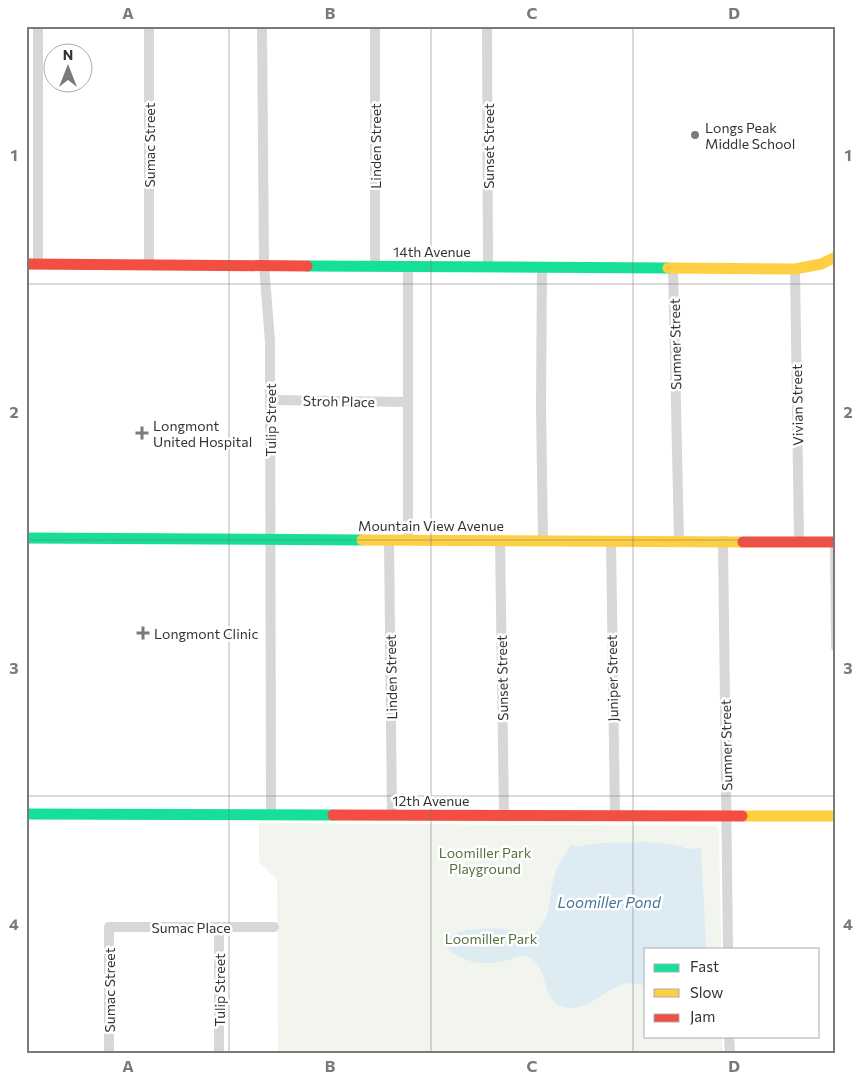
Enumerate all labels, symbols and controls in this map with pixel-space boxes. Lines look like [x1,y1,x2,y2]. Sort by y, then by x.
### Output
text: A [122,3,134,22]
text: B [325,3,336,22]
text: C [527,3,538,22]
text: D [728,3,740,22]
north arrow [42,42,92,92]
text: N [63,46,73,63]
street label: Sumac Street [141,102,158,187]
street label: Linden Street [367,103,384,189]
street label: Sunset Street [480,103,497,189]
place label: Longs Peak Middle School [705,119,795,152]
marker: Longs Peak Middle School [689,129,701,141]
text: 1 [10,145,18,164]
text: 1 [844,145,852,164]
street label: 14th Avenue [393,243,471,260]
street label: Sumner Street [666,298,684,390]
street label: Vivian Street [788,364,806,446]
street label: Tulip Street [262,383,279,457]
street label: Stroh Place [303,392,375,410]
text: 2 [9,402,19,421]
text: 2 [843,402,853,421]
place label: Longmont United Hospital [153,417,252,450]
marker: Longmont United Hospital [135,426,149,440]
street label: Mountain View Avenue [358,517,504,534]
place label: Longmont Clinic [154,625,258,642]
marker: Longmont Clinic [136,626,150,640]
street label: Linden Street [382,634,400,720]
street label: Juniper Street [603,634,621,722]
street label: Sunset Street [493,635,511,721]
text: 3 [9,658,19,677]
text: 3 [843,658,853,677]
street label: Sumner Street [717,699,735,791]
street label: 12th Avenue [393,792,469,809]
park label: Loomiller Park Playground [439,844,532,877]
water label: Loomiller Pond [557,893,662,911]
text: 4 [9,914,19,933]
text: 4 [843,914,853,933]
street label: Sumac Place [151,919,231,936]
park label: Loomiller Park [445,930,538,947]
street label: Sumac Street [101,947,118,1032]
legend [644,948,820,1038]
street label: Tulip Street [211,953,228,1027]
text: Fast [690,957,719,975]
text: Slow [690,983,723,1001]
text: Jam [690,1007,715,1025]
text: A [122,1056,134,1075]
text: B [325,1056,336,1075]
text: C [527,1056,538,1075]
text: D [728,1056,740,1075]

